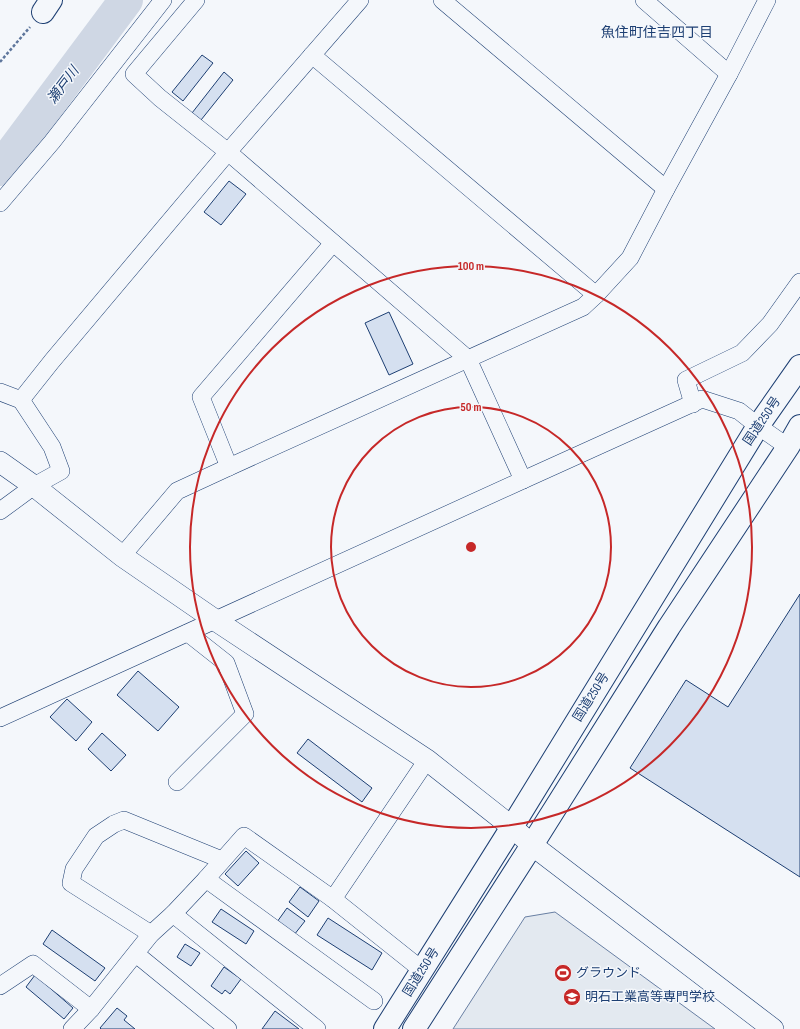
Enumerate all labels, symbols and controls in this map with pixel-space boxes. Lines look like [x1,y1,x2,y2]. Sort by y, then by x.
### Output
district label: 魚住町住吉四丁目 [601,24,713,41]
water label: 瀬戸川 [44,62,84,107]
text: 100 m [458,259,484,274]
street label: 国道250号 [740,394,784,448]
text: 50 m [461,400,481,415]
centre of rings [464,540,478,554]
street label: 国道250号 [570,669,612,725]
street label: 国道250号 [400,944,442,1000]
sports icon: グラウンド [553,963,573,983]
place label: グラウンド [576,965,641,981]
school or university icon: 明石工業高等専門学校 [562,987,582,1007]
place label: 明石工業高等専門学校 [585,989,715,1005]

